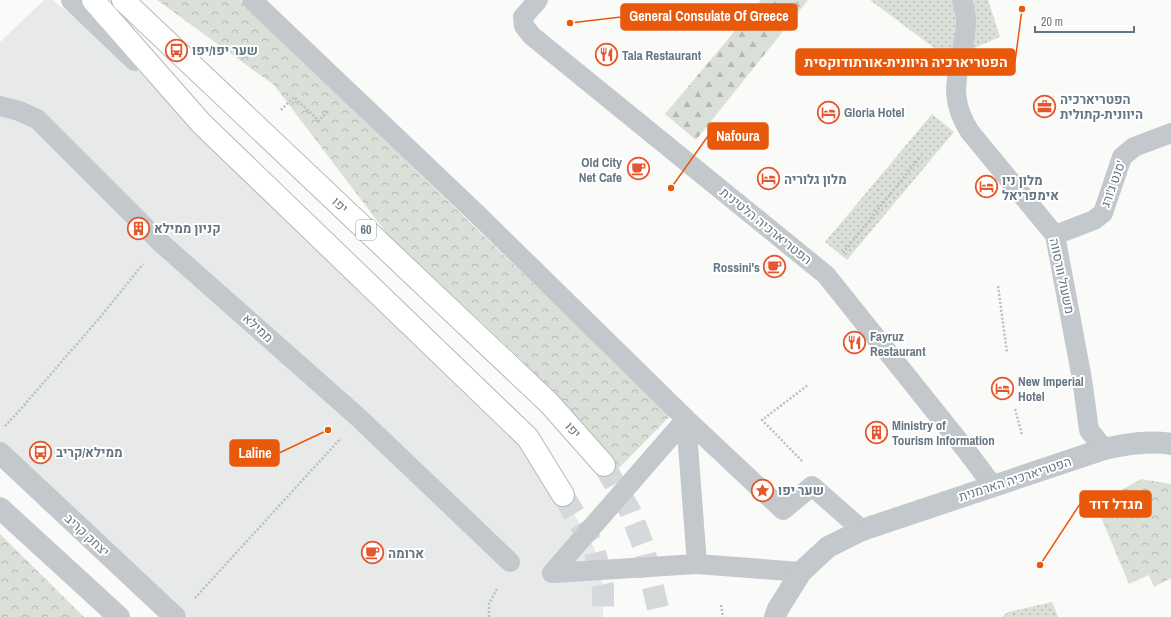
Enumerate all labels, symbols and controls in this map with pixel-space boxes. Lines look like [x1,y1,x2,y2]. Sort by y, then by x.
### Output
callout: General Consulate Of Greece [621,4,797,30]
text: General Consulate Of Greece [629,7,789,25]
scale bar [1035,8,1134,34]
text: 20 m [1041,14,1063,30]
bus stop icon: שער יפו/יפו [163,37,189,63]
place label: שער יפו/יפו [192,42,258,59]
restaurant icon: Tala Restaurant [594,42,620,68]
place label: Tala Restaurant [622,47,702,64]
callout: הפטריארכיה היוונית-אורתודוקסית [796,49,1015,75]
text: הפטריארכיה היוונית-אורתודוקסית [804,53,1008,71]
place label: הפטריארכיה היוונית-קתולית [1060,91,1143,123]
office icon: הפטריארכיה היוונית-קתולית [1031,93,1057,119]
hotel icon: Gloria Hotel [815,99,841,125]
place label: Gloria Hotel [844,104,904,121]
callout: Nafoura [708,123,768,149]
text: Nafoura [716,127,760,145]
place label: Old City Net Cafe [579,154,622,186]
cafe icon: Old City Net Cafe [625,156,651,182]
street label: סנט ג'ורג' [1097,158,1129,210]
hotel icon: מלון גלוריה [755,166,781,192]
place label: מלון גלוריה [784,171,847,188]
place label: מלון ניו אימפריאל [1002,172,1059,204]
hotel icon: מלון ניו אימפריאל [973,174,999,200]
street label: הפטריארכיה הלטינית [717,184,815,268]
street label: יפו [328,193,352,217]
building icon: קניון ממילא [125,215,151,241]
place label: קניון ממילא [154,220,221,237]
road number: 60 [356,220,376,240]
street label: משעול וורסווה [1046,236,1078,316]
cafe icon: Rossini's [762,254,788,280]
place label: Rossini's [713,259,760,276]
street label: ממילא [239,310,277,346]
place label: Fayruz Restaurant [870,328,926,360]
restaurant icon: Fayruz Restaurant [841,330,867,356]
place label: New Imperial Hotel [1018,373,1084,405]
hotel icon: New Imperial Hotel [990,375,1016,401]
place label: Ministry of Tourism Information [892,417,995,449]
street label: יפו [561,418,585,442]
building icon: Ministry of Tourism Information [864,419,890,445]
bus stop icon: ממילא/קריב [27,439,53,465]
callout: Laline [230,440,279,466]
place label: ממילא/קריב [56,444,123,461]
text: Laline [238,444,272,462]
street label: הפטריארכיה הארמנית [956,453,1074,505]
place icon: שער יפו [749,477,775,503]
place label: שער יפו [778,482,824,499]
callout: מגדל דוד [1080,491,1151,517]
text: מגדל דוד [1089,495,1143,513]
street label: יצחק קריב [61,510,113,560]
cafe icon: ארומה [360,540,386,566]
place label: ארומה [388,545,424,562]

